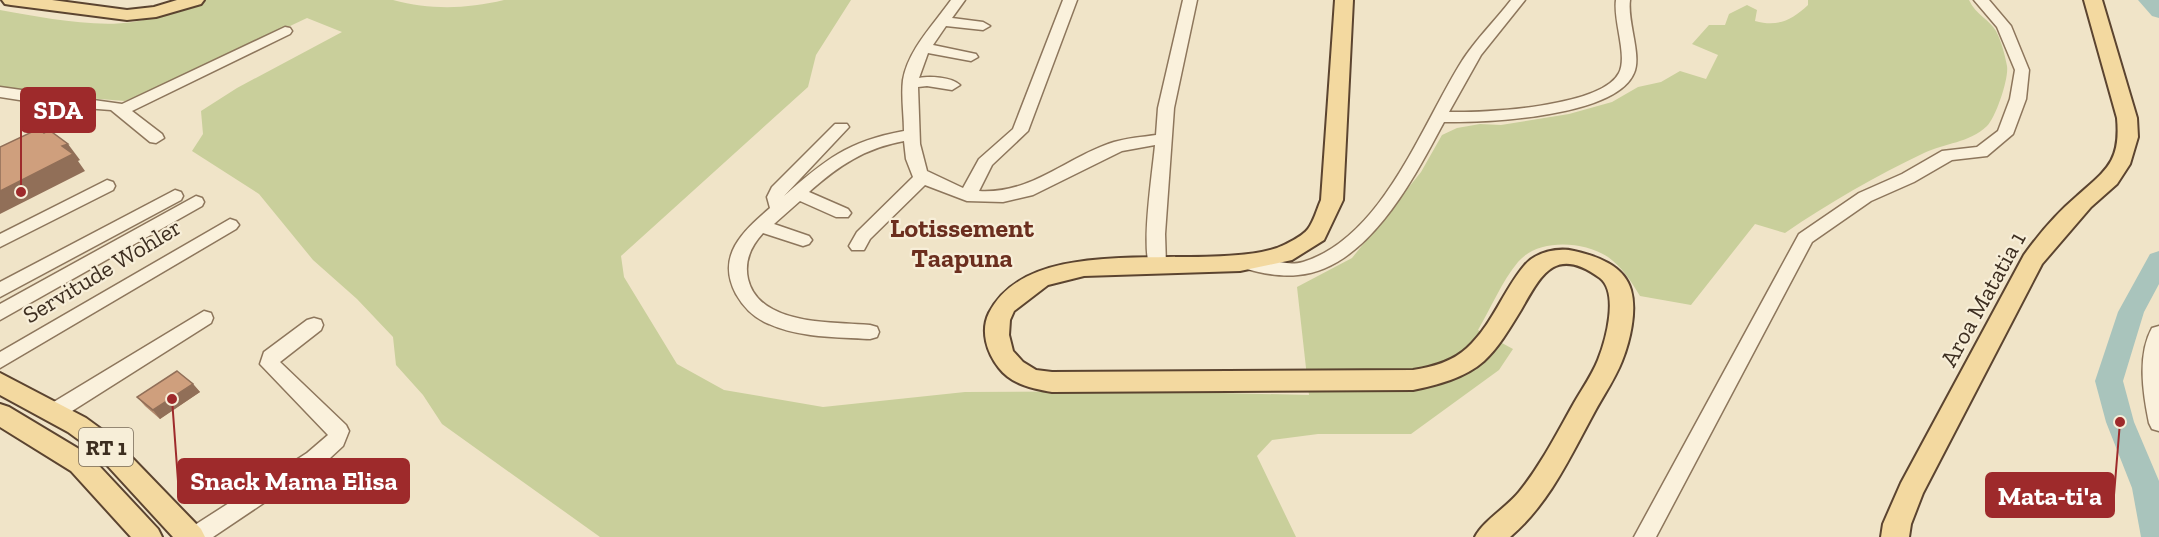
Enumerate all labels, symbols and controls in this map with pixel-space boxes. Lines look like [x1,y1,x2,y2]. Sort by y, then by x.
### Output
callout: SDA [21,88,95,132]
text: SDA [33,94,83,126]
street label: Servitude Wohler [17,212,186,329]
district label: Lotissement Taapuna [890,212,1035,274]
street label: Aroa Matatia 1 [1934,226,2032,371]
road number: RT 1 [79,428,133,466]
callout: Snack Mama Elisa [178,459,409,503]
text: Snack Mama Elisa [190,465,398,497]
callout: Mata-ti'a [1986,473,2114,517]
text: Mata-ti'a [1998,480,2102,512]

